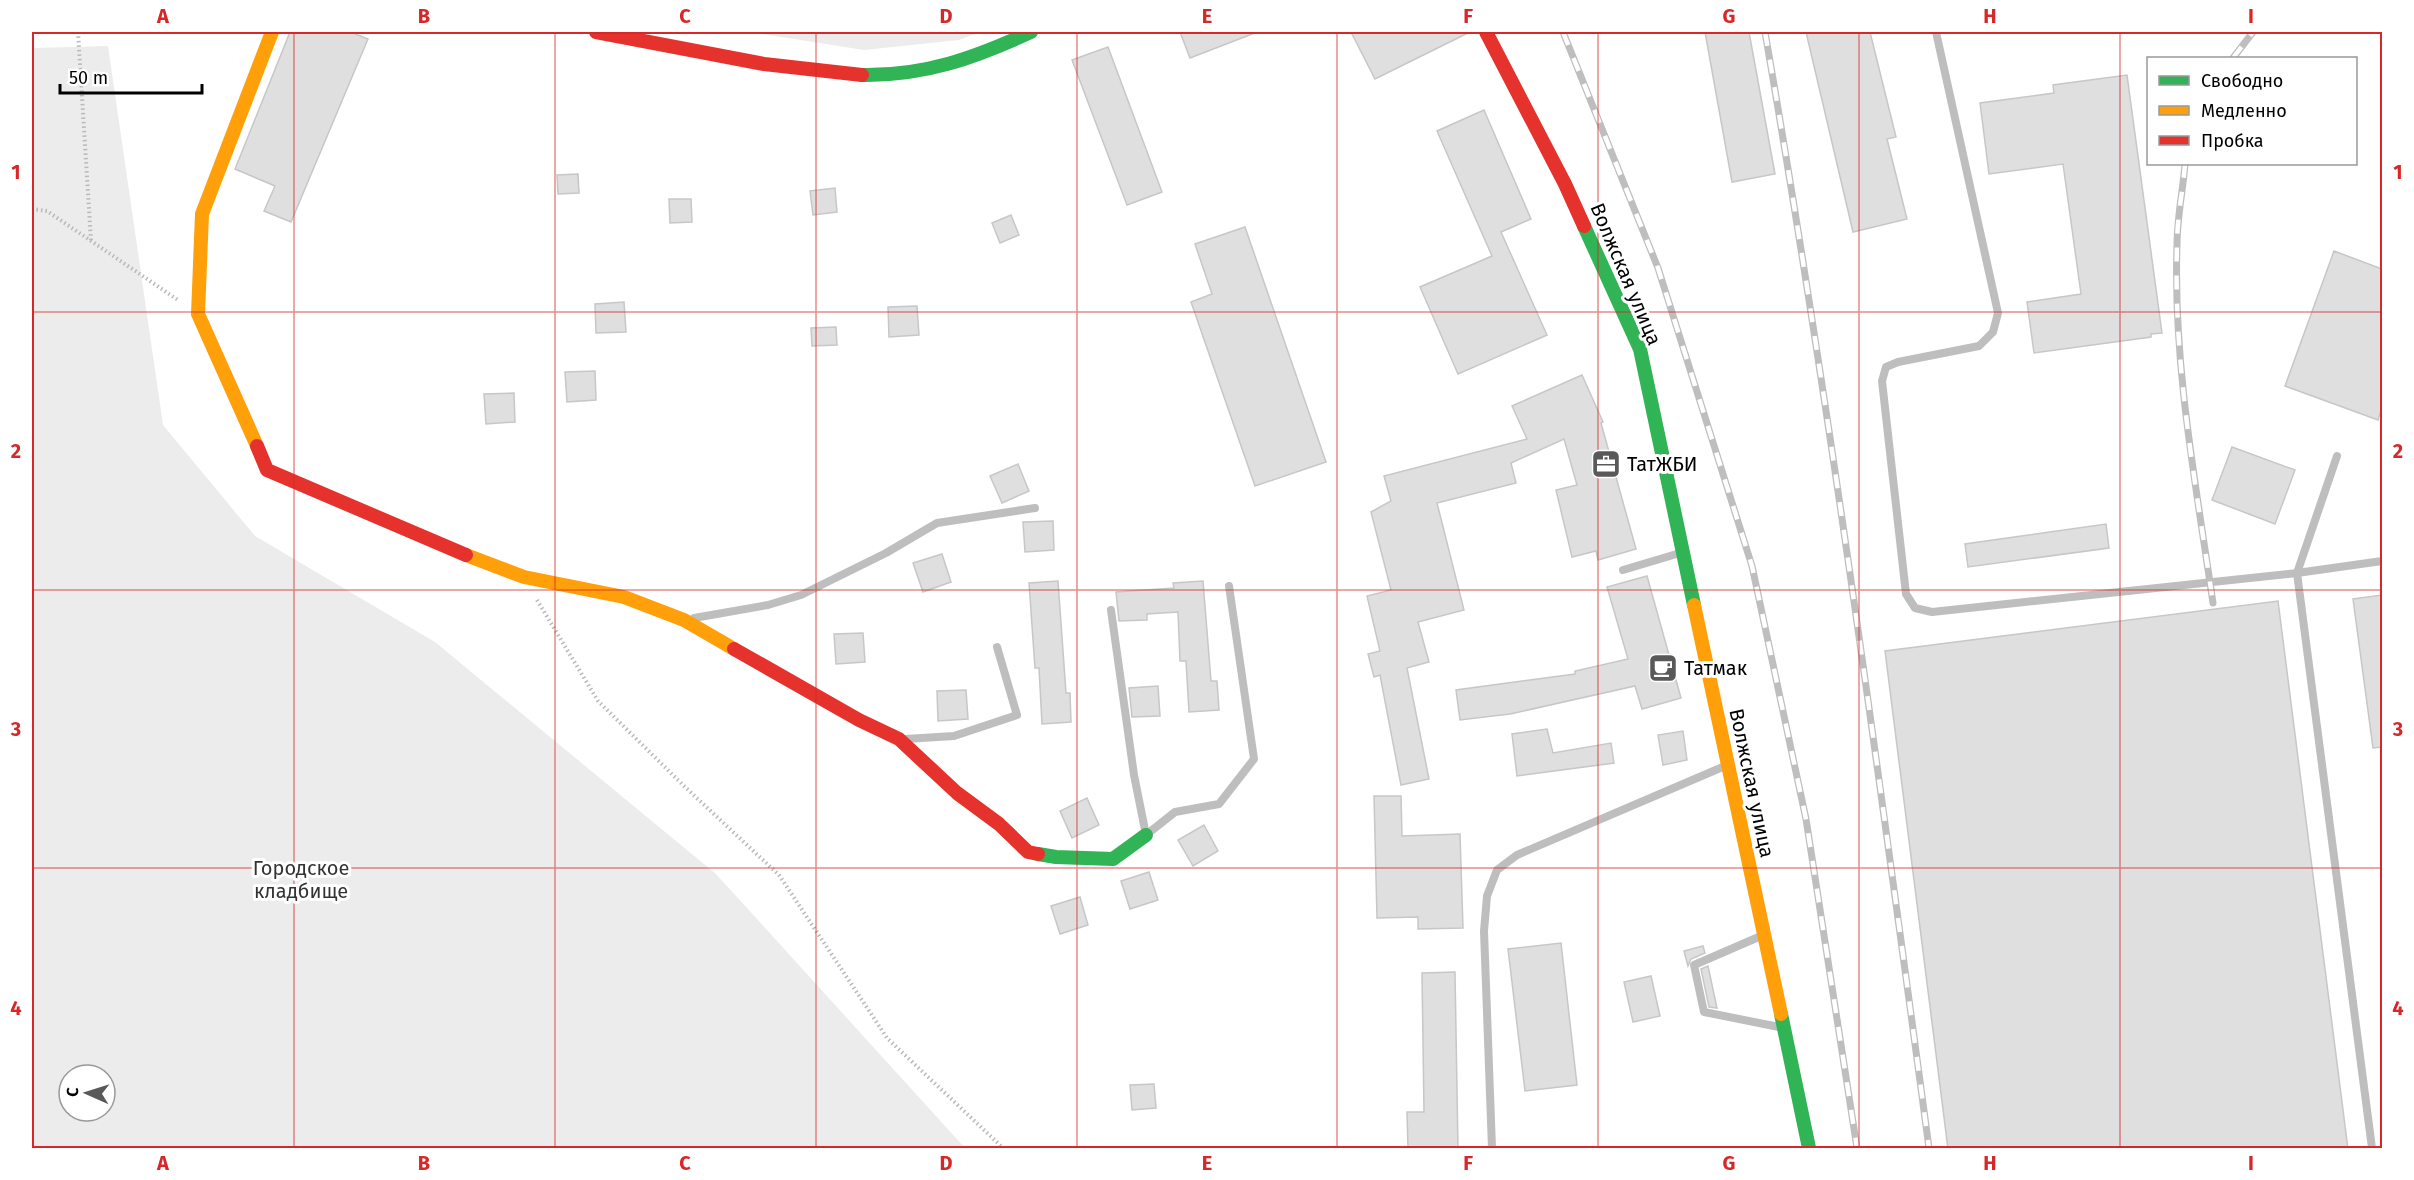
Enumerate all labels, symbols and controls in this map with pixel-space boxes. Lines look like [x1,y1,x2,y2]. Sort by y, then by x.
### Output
text: A [156,4,170,28]
text: B [418,4,430,28]
text: C [679,4,691,28]
text: D [939,4,953,28]
text: E [1202,4,1212,28]
text: F [1463,4,1473,28]
text: G [1723,4,1735,28]
text: H [1983,4,1997,28]
text: I [2248,4,2254,28]
scale bar [60,57,202,95]
legend [2147,57,2357,165]
text: 50 m [69,67,108,89]
text: Свободно [2201,70,2283,92]
text: Медленно [2201,100,2287,122]
text: Пробка [2201,130,2264,152]
text: 1 [11,160,21,184]
text: 1 [2393,160,2403,184]
street label: Волжская улица [1585,199,1667,349]
text: 2 [11,439,21,463]
text: 2 [2393,439,2403,463]
office icon: ТатЖБИ [1590,448,1622,480]
place label: ТатЖБИ [1627,452,1698,476]
cafe icon: Татмак [1647,652,1679,684]
place label: Татмак [1684,656,1748,680]
street label: Волжская улица [1724,706,1780,860]
text: 3 [10,717,21,741]
text: 3 [2392,717,2403,741]
park label: Городское кладбище [253,856,349,903]
text: 4 [10,996,22,1020]
text: 4 [2392,996,2404,1020]
north arrow [57,1063,117,1123]
text: С [63,1086,82,1097]
text: A [156,1151,170,1175]
text: B [418,1151,430,1175]
text: C [679,1151,691,1175]
text: D [939,1151,953,1175]
text: E [1202,1151,1212,1175]
text: F [1463,1151,1473,1175]
text: G [1723,1151,1735,1175]
text: H [1983,1151,1997,1175]
text: I [2248,1151,2254,1175]

